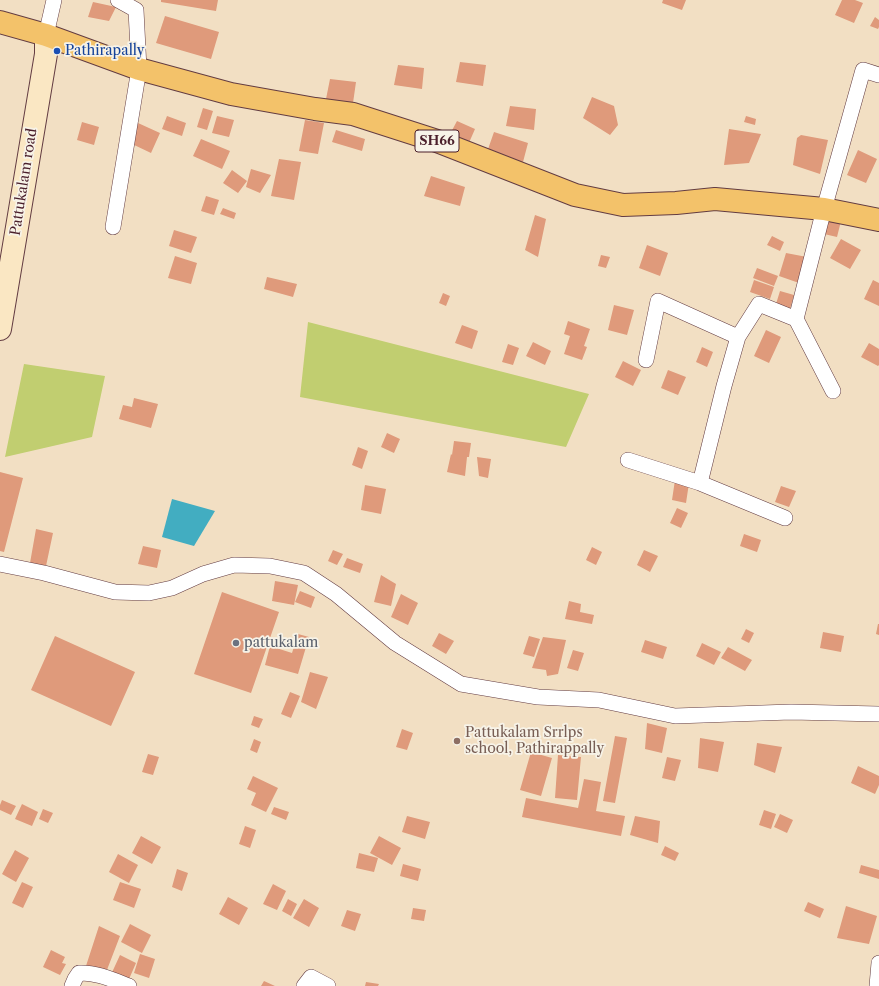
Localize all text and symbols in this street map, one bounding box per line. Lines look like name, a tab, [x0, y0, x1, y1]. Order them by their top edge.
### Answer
place label: Pathirapally	[65, 43, 145, 59]
marker: Pathirapally	[52, 46, 62, 56]
street label: Pattukalam road	[7, 127, 41, 237]
road number: SH66	[415, 130, 459, 152]
place label: pattukalam	[244, 635, 318, 651]
marker: pattukalam	[231, 638, 241, 648]
place label: Pattukalam Srrlps school, Pathirappally	[465, 725, 604, 758]
marker: Pattukalam Srrlps school, Pathirappally	[452, 736, 462, 746]

